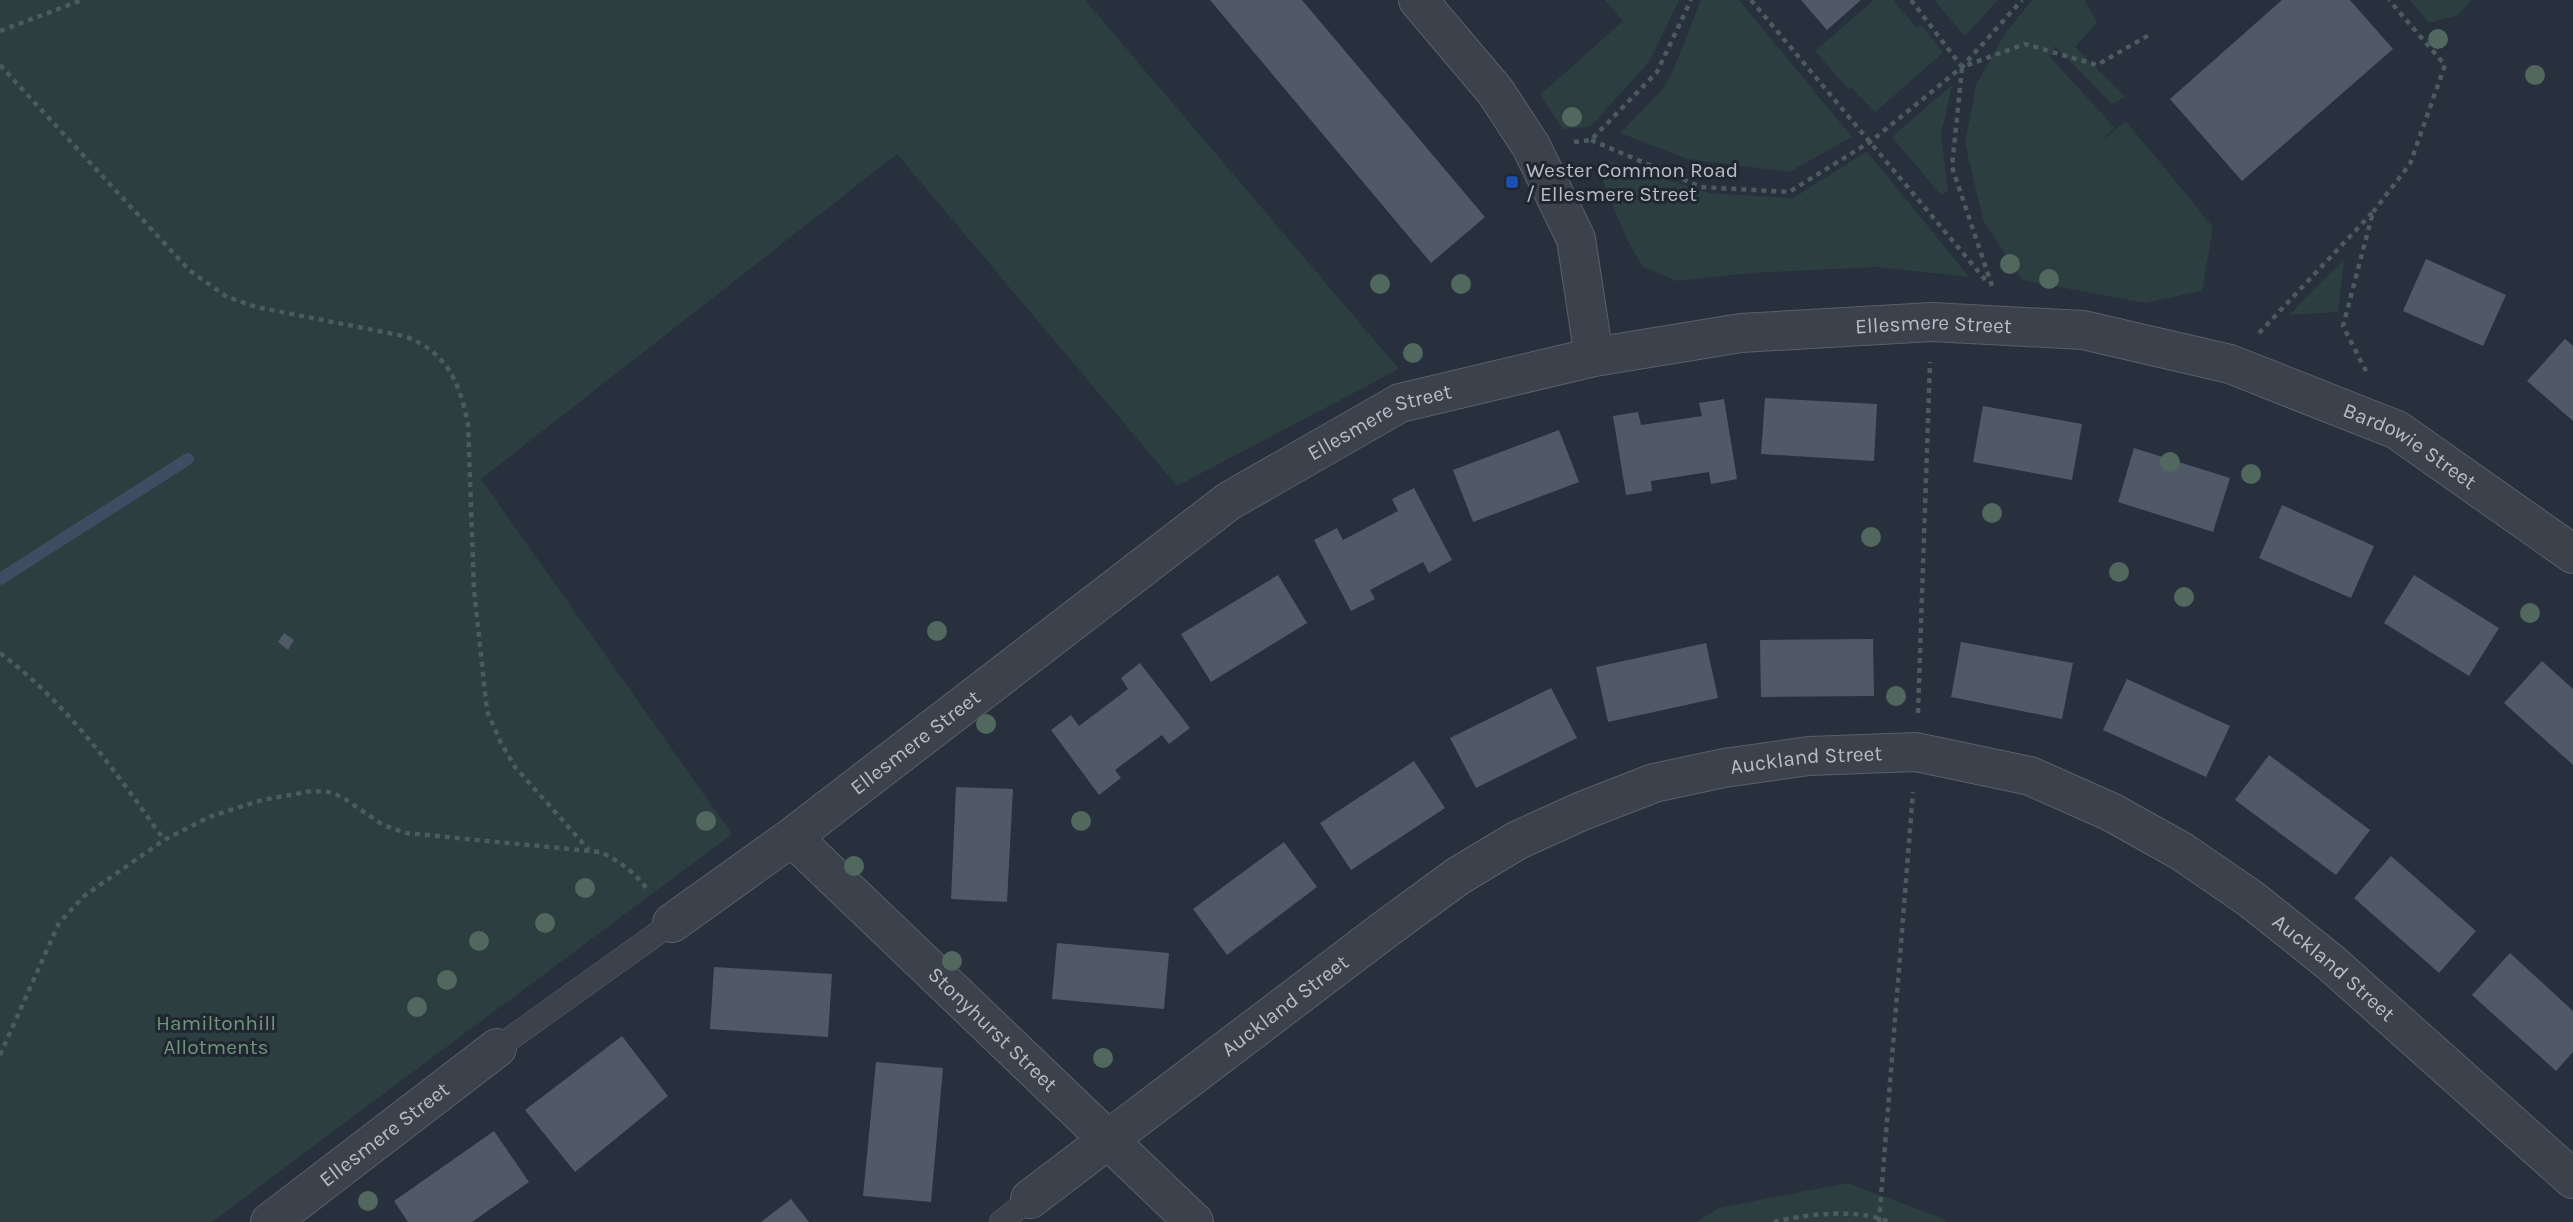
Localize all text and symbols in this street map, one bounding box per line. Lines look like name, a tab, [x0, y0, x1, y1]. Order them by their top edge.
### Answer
place label: Wester Common Road / Ellesmere Street	[1526, 158, 1738, 206]
marker: Wester Common Road / Ellesmere Street	[1504, 174, 1520, 190]
street label: Ellesmere Street	[1854, 310, 2013, 338]
street label: Ellesmere Street	[1303, 379, 1454, 465]
street label: Bardowie Street	[2340, 398, 2481, 494]
street label: Ellesmere Street	[846, 685, 985, 800]
street label: Auckland Street	[1729, 741, 1883, 779]
street label: Auckland Street	[2268, 909, 2400, 1026]
street label: Auckland Street	[1217, 950, 1353, 1061]
street label: Stonyhurst Street	[923, 962, 1062, 1097]
park label: Hamiltonhill Allotments	[156, 1011, 276, 1059]
street label: Ellesmere Street	[315, 1077, 454, 1192]

